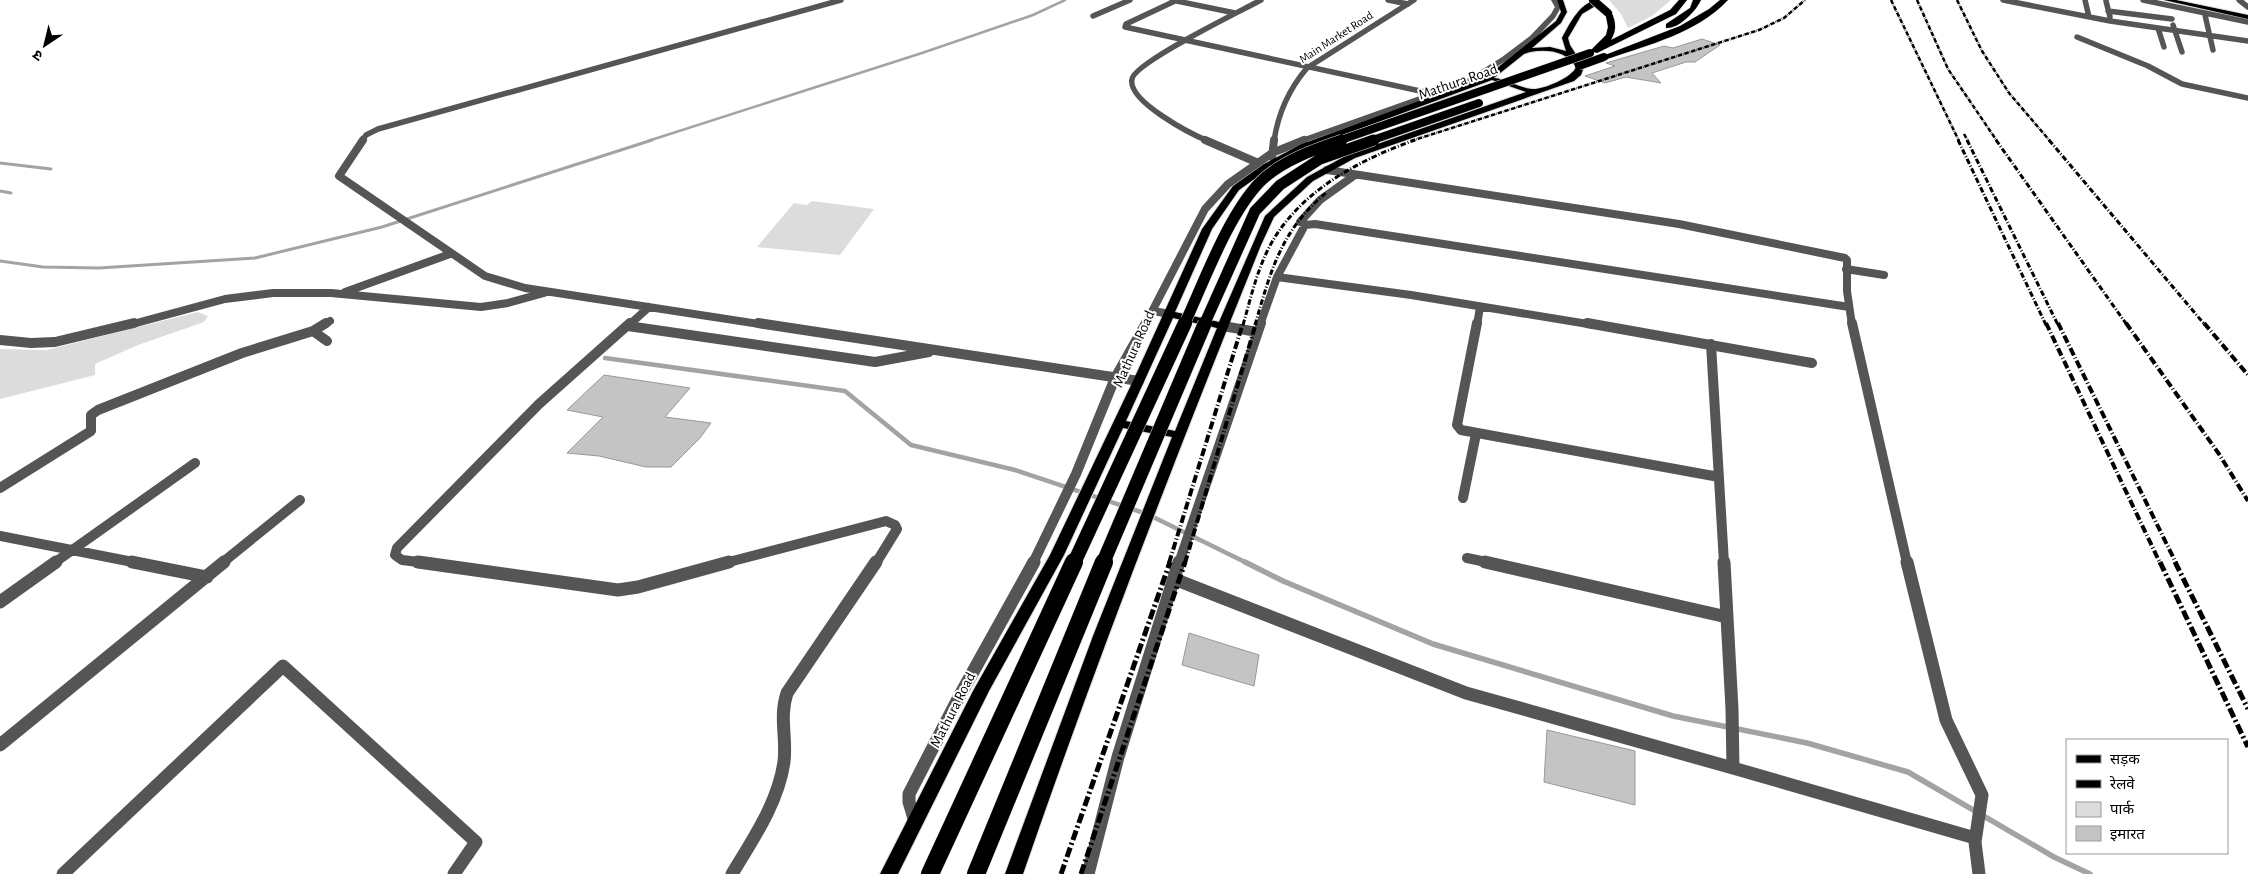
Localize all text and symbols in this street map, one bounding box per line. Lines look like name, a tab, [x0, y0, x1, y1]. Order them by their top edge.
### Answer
street label: Main Market Road	[1297, 9, 1375, 65]
north arrow	[20, 20, 70, 70]
text: उ	[30, 46, 45, 63]
street label: Mathura Road	[1416, 61, 1500, 103]
street label: Mathura Road	[1110, 308, 1158, 390]
street label: Mathura Road	[928, 670, 979, 750]
legend	[2066, 739, 2228, 854]
text: सड़क	[2110, 752, 2140, 767]
text: रेलवे	[2109, 775, 2135, 792]
text: पार्क	[2110, 800, 2134, 817]
text: इमारत	[2110, 827, 2145, 842]

